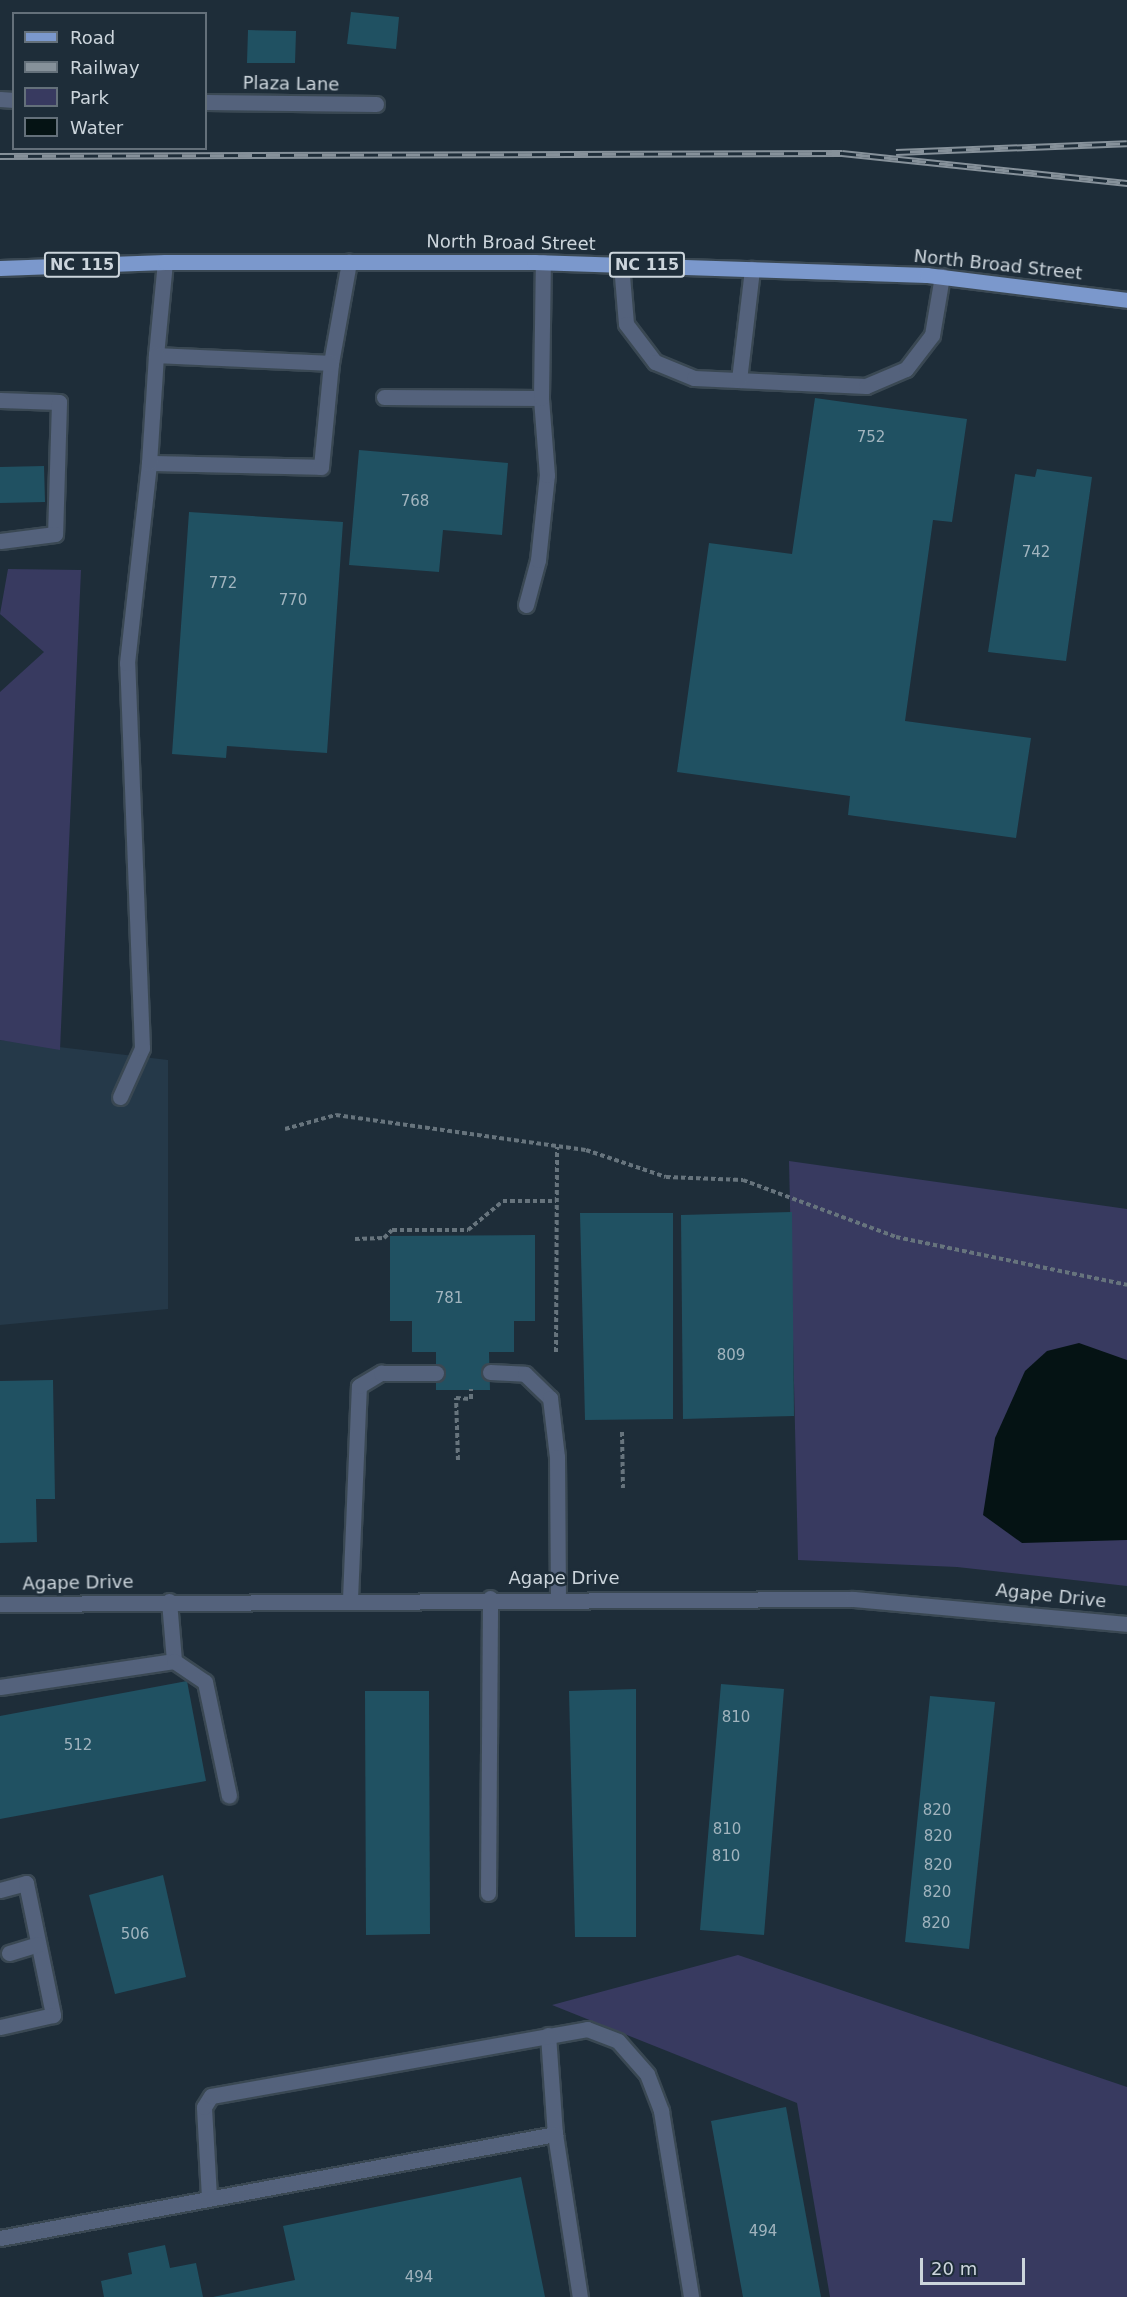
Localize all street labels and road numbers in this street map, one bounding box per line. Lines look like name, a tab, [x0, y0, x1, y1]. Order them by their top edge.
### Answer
street label: Plaza Lane	[243, 72, 339, 96]
street label: North Broad Street	[426, 231, 596, 255]
street label: North Broad Street	[913, 245, 1083, 285]
road number: NC 115	[43, 252, 121, 278]
road number: NC 115	[608, 252, 686, 278]
street label: Agape Drive	[509, 1567, 619, 1589]
street label: Agape Drive	[22, 1571, 134, 1595]
street label: Agape Drive	[995, 1579, 1107, 1613]

